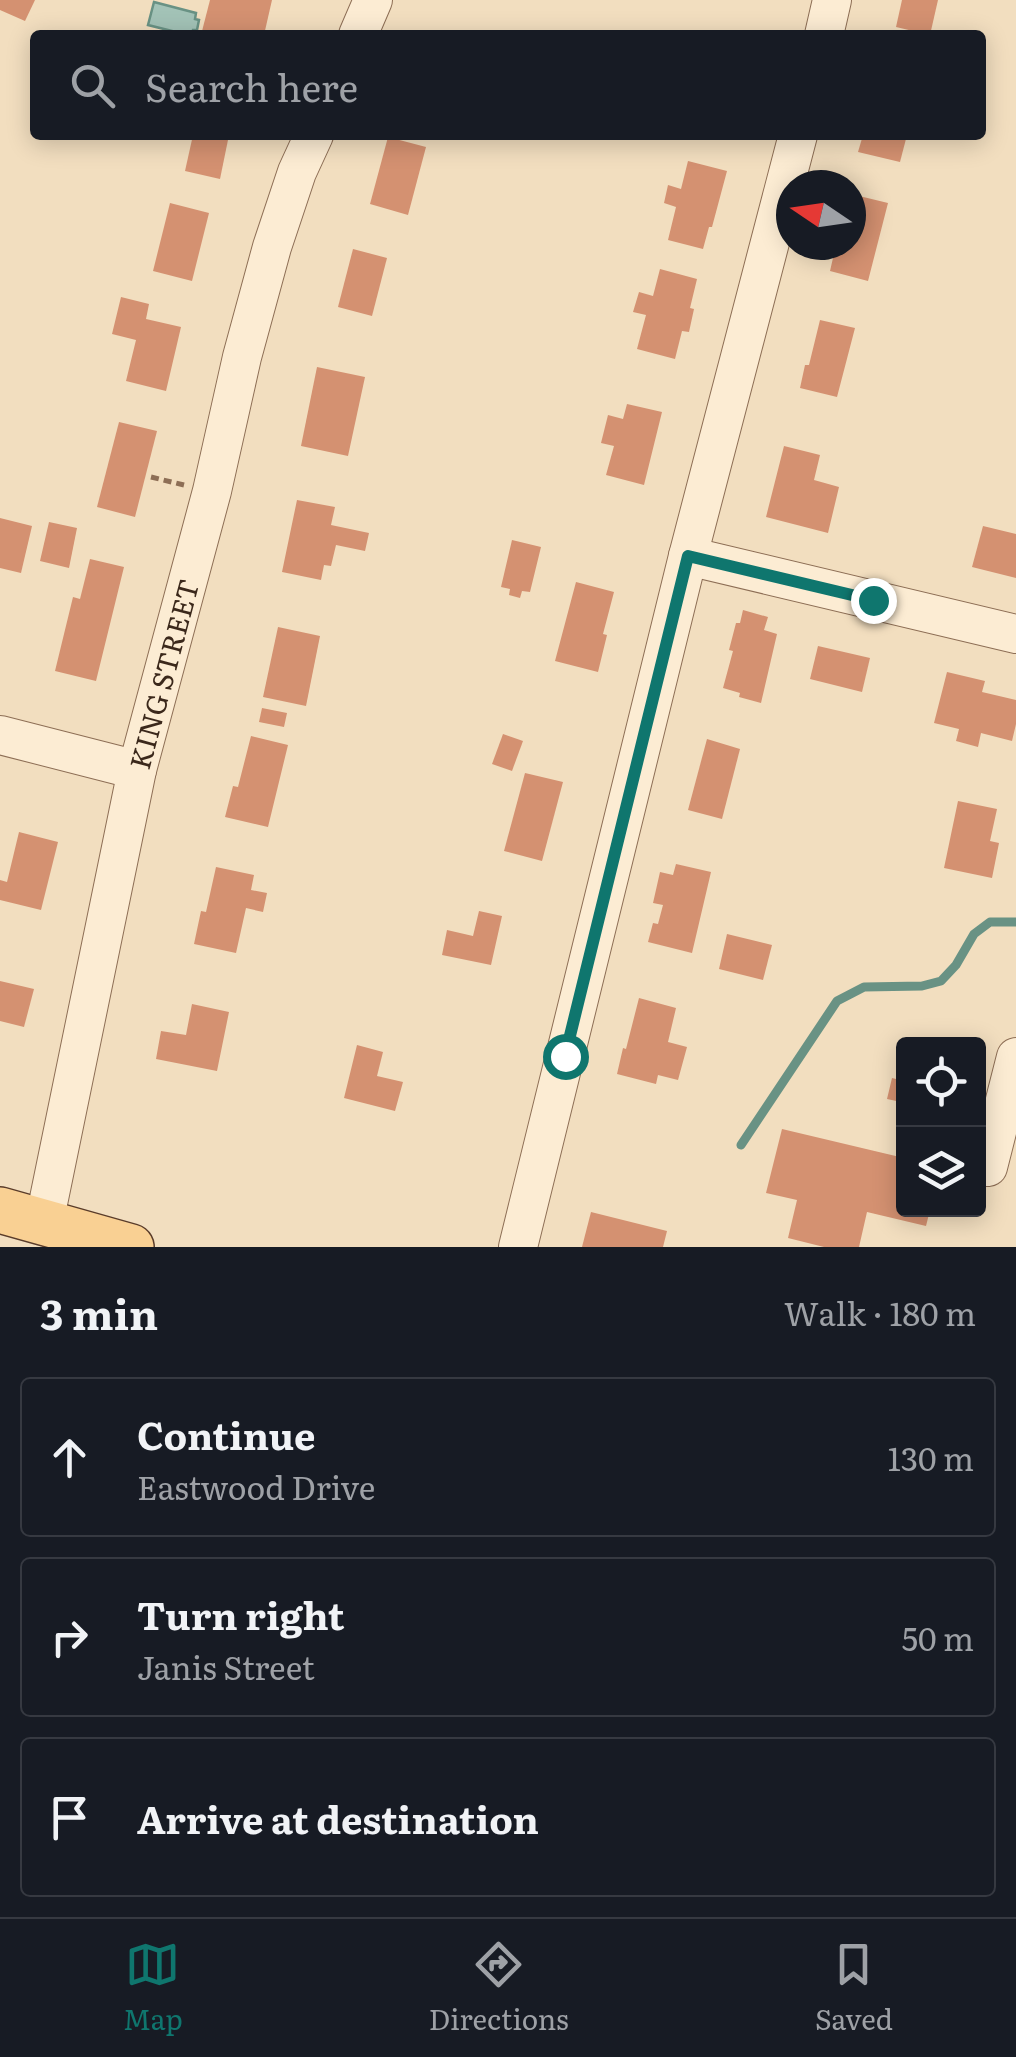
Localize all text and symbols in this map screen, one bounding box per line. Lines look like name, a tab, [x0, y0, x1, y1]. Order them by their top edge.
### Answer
search box	[30, 30, 986, 140]
text: Search here	[145, 57, 358, 114]
icon: search	[65, 58, 120, 113]
north arrow	[776, 170, 866, 260]
street label: KING STREET	[117, 574, 208, 773]
route end	[851, 578, 897, 624]
route start	[543, 1034, 589, 1080]
map controls	[896, 1037, 986, 1217]
button: locate	[896, 1037, 986, 1127]
button: layers	[896, 1127, 986, 1217]
text: 3 min	[40, 1281, 158, 1343]
text: Walk · 180 m	[784, 1288, 976, 1336]
text: Continue	[137, 1405, 315, 1462]
icon: ahead	[42, 1430, 97, 1485]
text: 130 m	[888, 1433, 974, 1481]
text: Eastwood Drive	[137, 1462, 375, 1510]
text: Turn right	[137, 1585, 344, 1642]
icon: right	[42, 1610, 97, 1665]
text: 50 m	[902, 1613, 974, 1661]
text: Janis Street	[137, 1642, 315, 1690]
text: Arrive at destination	[137, 1789, 539, 1846]
icon: arrive	[42, 1790, 97, 1845]
tab: Map	[123, 1937, 183, 2039]
tab: Directions	[429, 1937, 569, 2039]
tab: Saved	[815, 1937, 893, 2039]

